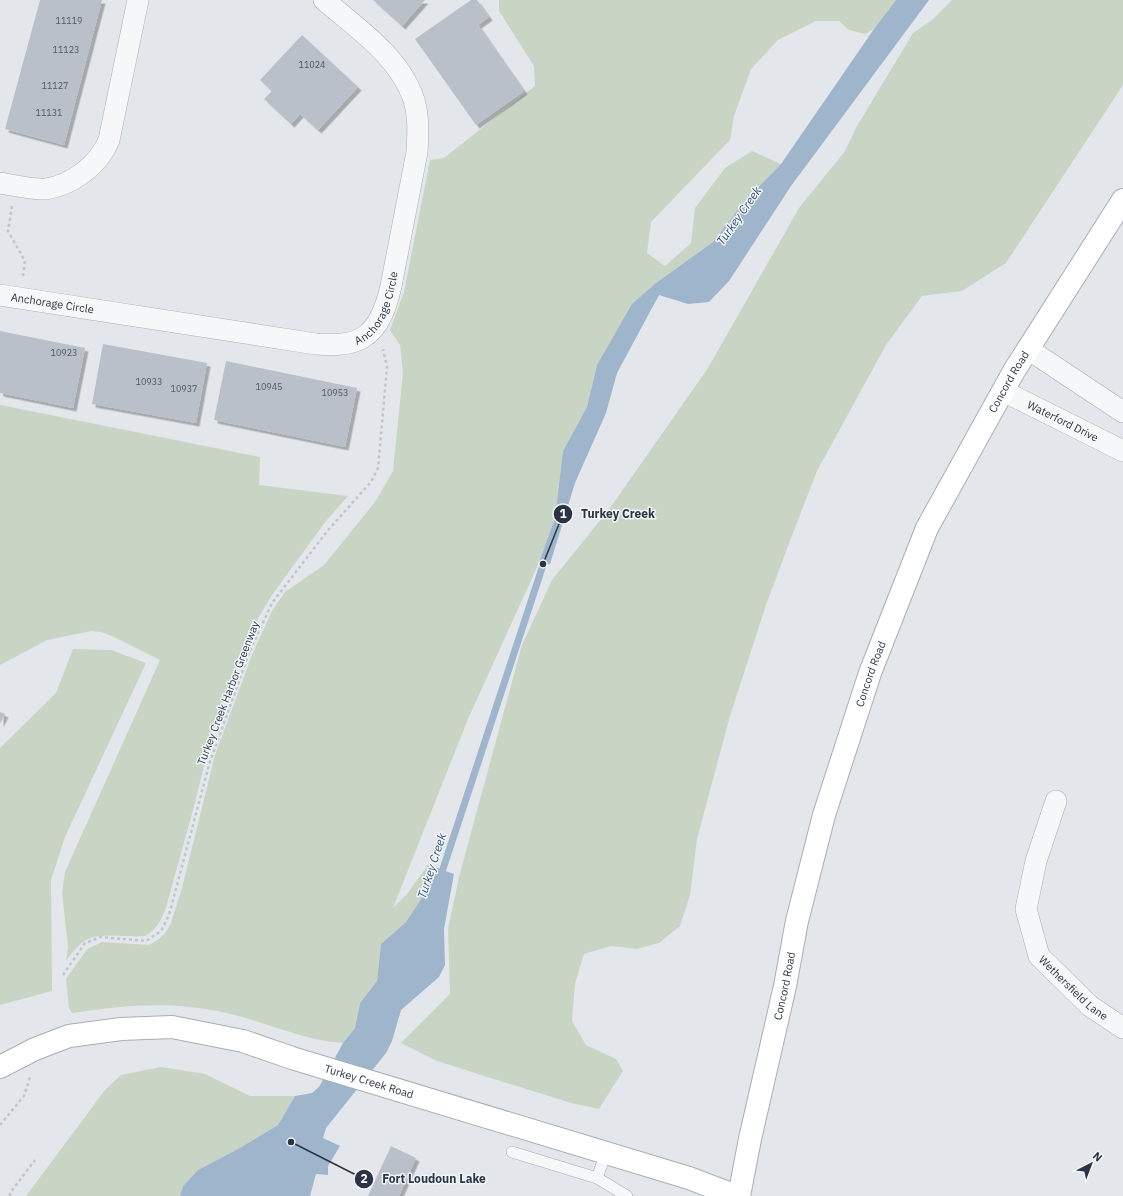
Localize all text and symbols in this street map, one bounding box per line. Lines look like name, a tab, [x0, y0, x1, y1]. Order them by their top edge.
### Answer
house number: 11119	[55, 15, 83, 26]
house number: 11123	[52, 44, 80, 55]
house number: 11024	[298, 59, 326, 70]
house number: 11127	[41, 80, 69, 91]
house number: 11131	[35, 107, 63, 118]
water label: Turkey Creek	[713, 183, 765, 248]
street label: Anchorage Circle	[352, 270, 401, 348]
street label: Anchorage Circle	[10, 290, 95, 316]
house number: 10923	[50, 347, 78, 358]
street label: Concord Road	[985, 348, 1032, 415]
house number: 10933	[135, 376, 163, 387]
house number: 10945	[255, 381, 283, 392]
house number: 10937	[170, 383, 198, 394]
house number: 10953	[321, 387, 349, 398]
street label: Waterford Drive	[1025, 397, 1101, 445]
callout: Turkey Creek	[553, 502, 663, 526]
text: 1	[559, 506, 567, 521]
text: Turkey Creek	[581, 506, 655, 521]
street label: Turkey Creek Harbor Greenway	[194, 618, 262, 767]
street label: Concord Road	[852, 639, 889, 709]
water label: Turkey Creek	[414, 830, 449, 900]
street label: Concord Road	[770, 951, 798, 1021]
street label: Wethersfield Lane	[1036, 953, 1111, 1023]
street label: Turkey Creek Road	[323, 1061, 415, 1101]
north arrow	[1071, 1144, 1111, 1184]
text: N	[1090, 1149, 1105, 1164]
callout: Fort Loudoun Lake	[354, 1167, 494, 1191]
text: 2	[360, 1171, 368, 1186]
text: Fort Loudoun Lake	[382, 1171, 486, 1186]

